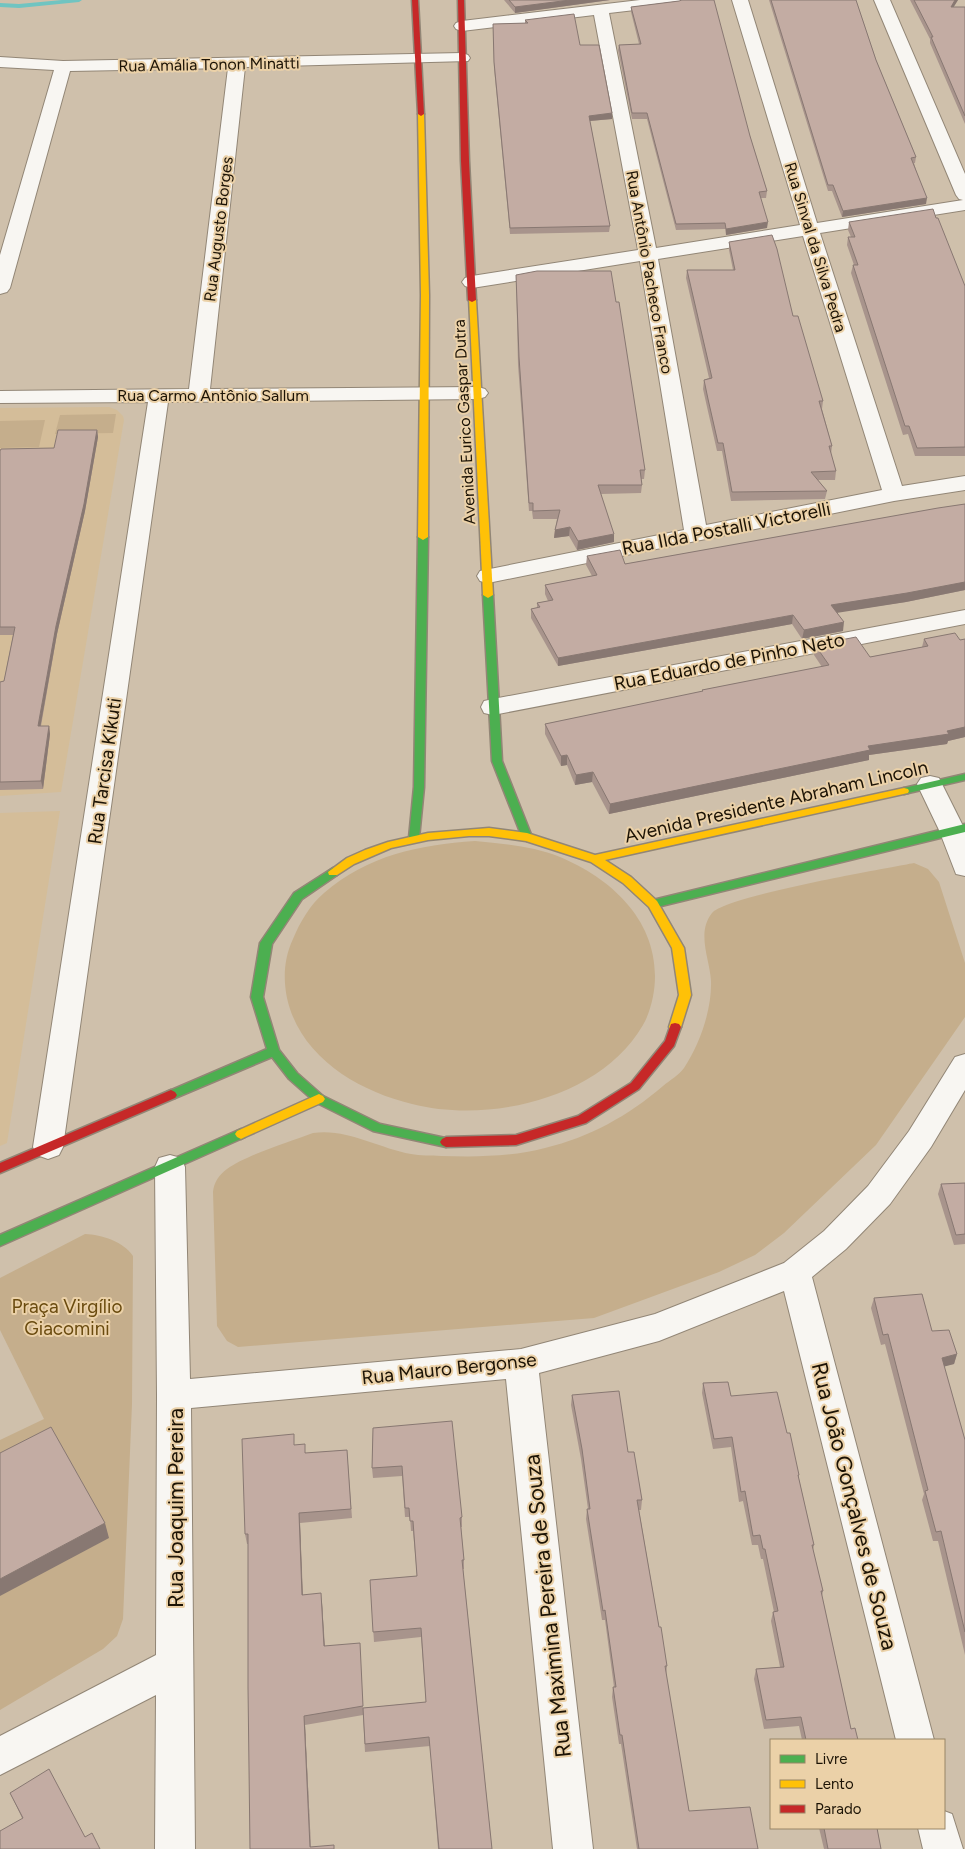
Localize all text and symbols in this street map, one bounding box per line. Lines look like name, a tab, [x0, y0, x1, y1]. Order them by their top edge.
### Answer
street label: Rua Amália Tonon Minatti	[118, 53, 300, 76]
street label: Rua Augusto Borges	[200, 156, 237, 303]
street label: Rua Sinval da Silva Pedra	[781, 160, 850, 334]
street label: Rua Antônio Pacheco Franco	[622, 169, 677, 375]
street label: Avenida Eurico Gaspar Dutra	[450, 319, 479, 525]
street label: Rua Carmo Antônio Sallum	[117, 386, 309, 405]
street label: Rua Ilda Postalli Victorelli	[620, 497, 832, 560]
street label: Rua Eduardo de Pinho Neto	[612, 628, 846, 695]
street label: Rua Tarcisa Kikuti	[83, 696, 126, 846]
street label: Avenida Presidente Abraham Lincoln	[622, 755, 930, 848]
park label: Praça Virgílio Giacomini	[12, 1295, 122, 1340]
street label: Rua Mauro Bergonse	[360, 1348, 538, 1389]
street label: Rua João Gonçalves de Souza	[806, 1359, 903, 1653]
street label: Rua Joaquim Pereira	[162, 1408, 189, 1608]
street label: Rua Maximina Pereira de Souza	[518, 1453, 577, 1759]
legend	[770, 1739, 945, 1829]
text: Livre	[815, 1750, 847, 1768]
text: Lento	[815, 1775, 854, 1793]
text: Parado	[815, 1800, 862, 1818]

